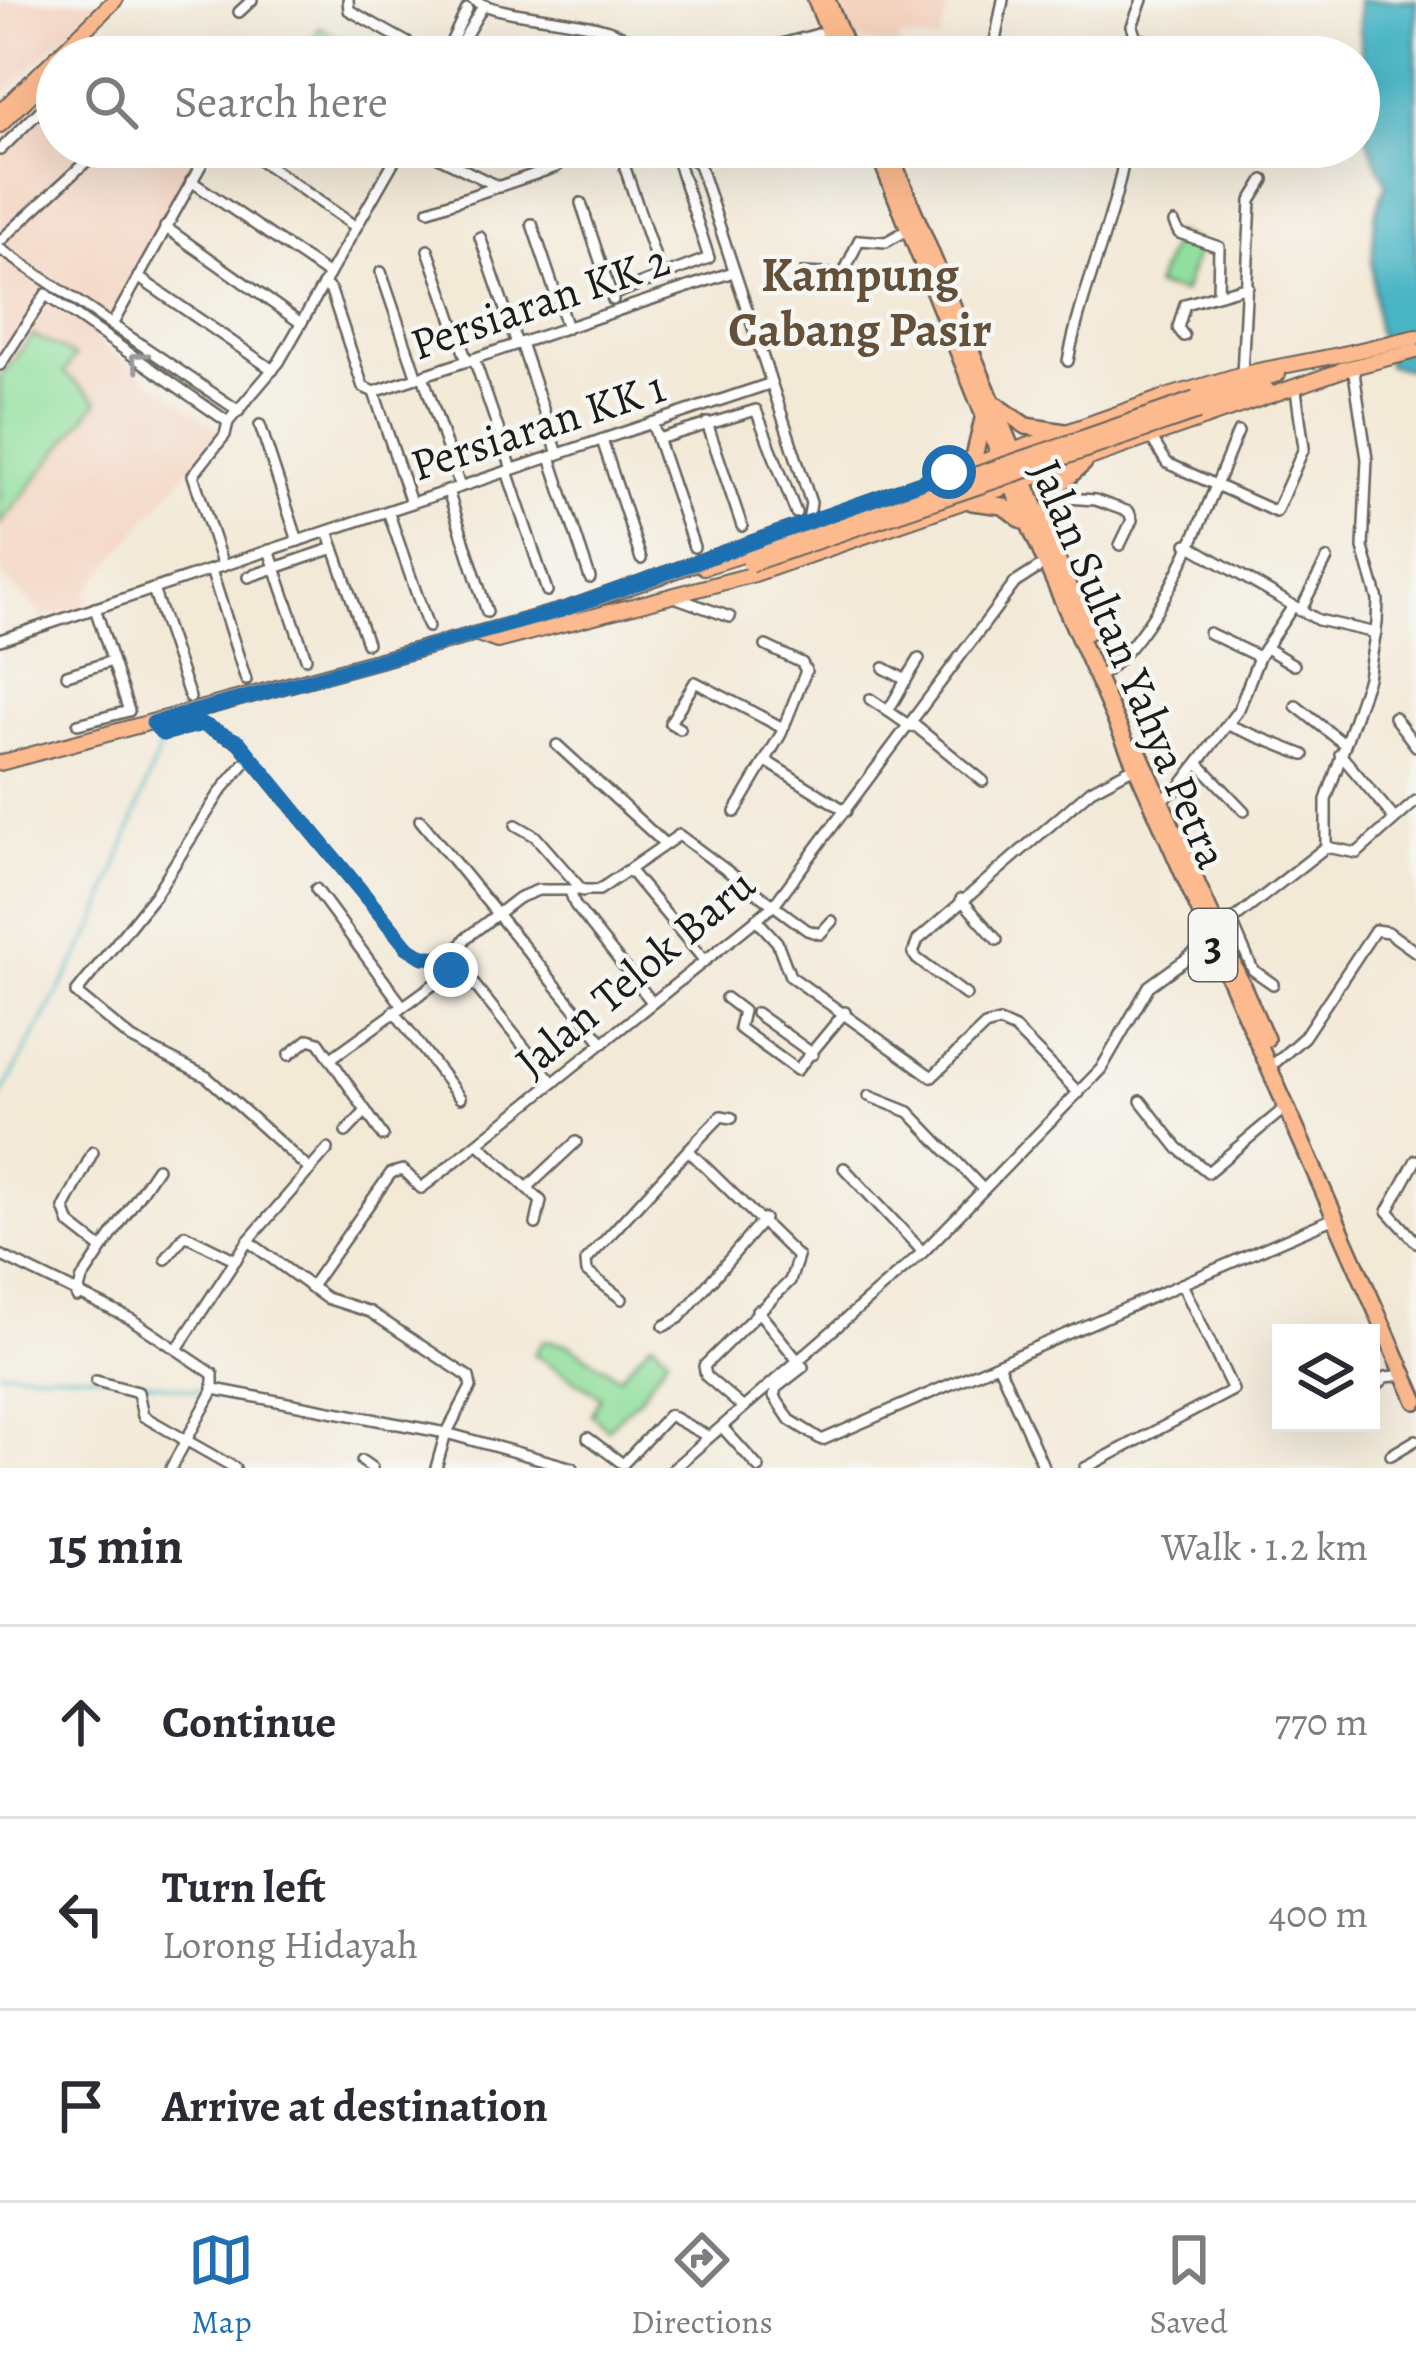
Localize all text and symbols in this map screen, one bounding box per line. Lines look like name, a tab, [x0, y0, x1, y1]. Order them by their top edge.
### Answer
search box	[36, 36, 1380, 168]
icon: search	[78, 69, 144, 135]
text: Search here	[174, 71, 388, 133]
street label: Persiaran KK 2	[402, 229, 678, 375]
district label: Kampung Cabang Pasir	[728, 242, 992, 363]
one-way arrow	[130, 352, 152, 374]
street label: Persiaran KK 1	[403, 356, 673, 496]
route start	[922, 445, 976, 499]
street label: Jalan Sultan Yahya Petra	[1015, 450, 1243, 878]
street label: Jalan Telok Baru	[502, 854, 769, 1092]
road number: 3	[1189, 909, 1237, 981]
route end	[424, 943, 478, 997]
map controls	[1272, 1324, 1380, 1432]
button: layers	[1272, 1324, 1380, 1432]
text: 15 min	[48, 1511, 183, 1581]
text: Walk · 1.2 km	[1161, 1520, 1368, 1573]
icon: ahead	[48, 1689, 114, 1755]
text: Continue	[162, 1691, 336, 1753]
text: 770 m	[1274, 1695, 1368, 1748]
text: Turn left	[162, 1856, 326, 1918]
icon: left	[48, 1881, 114, 1947]
text: 400 m	[1269, 1887, 1368, 1940]
text: Lorong Hidayah	[162, 1918, 418, 1971]
icon: arrive	[48, 2073, 114, 2139]
text: Arrive at destination	[162, 2075, 548, 2137]
tab: Map	[188, 2227, 254, 2344]
tab: Directions	[631, 2227, 773, 2344]
tab: Saved	[1149, 2227, 1228, 2344]

